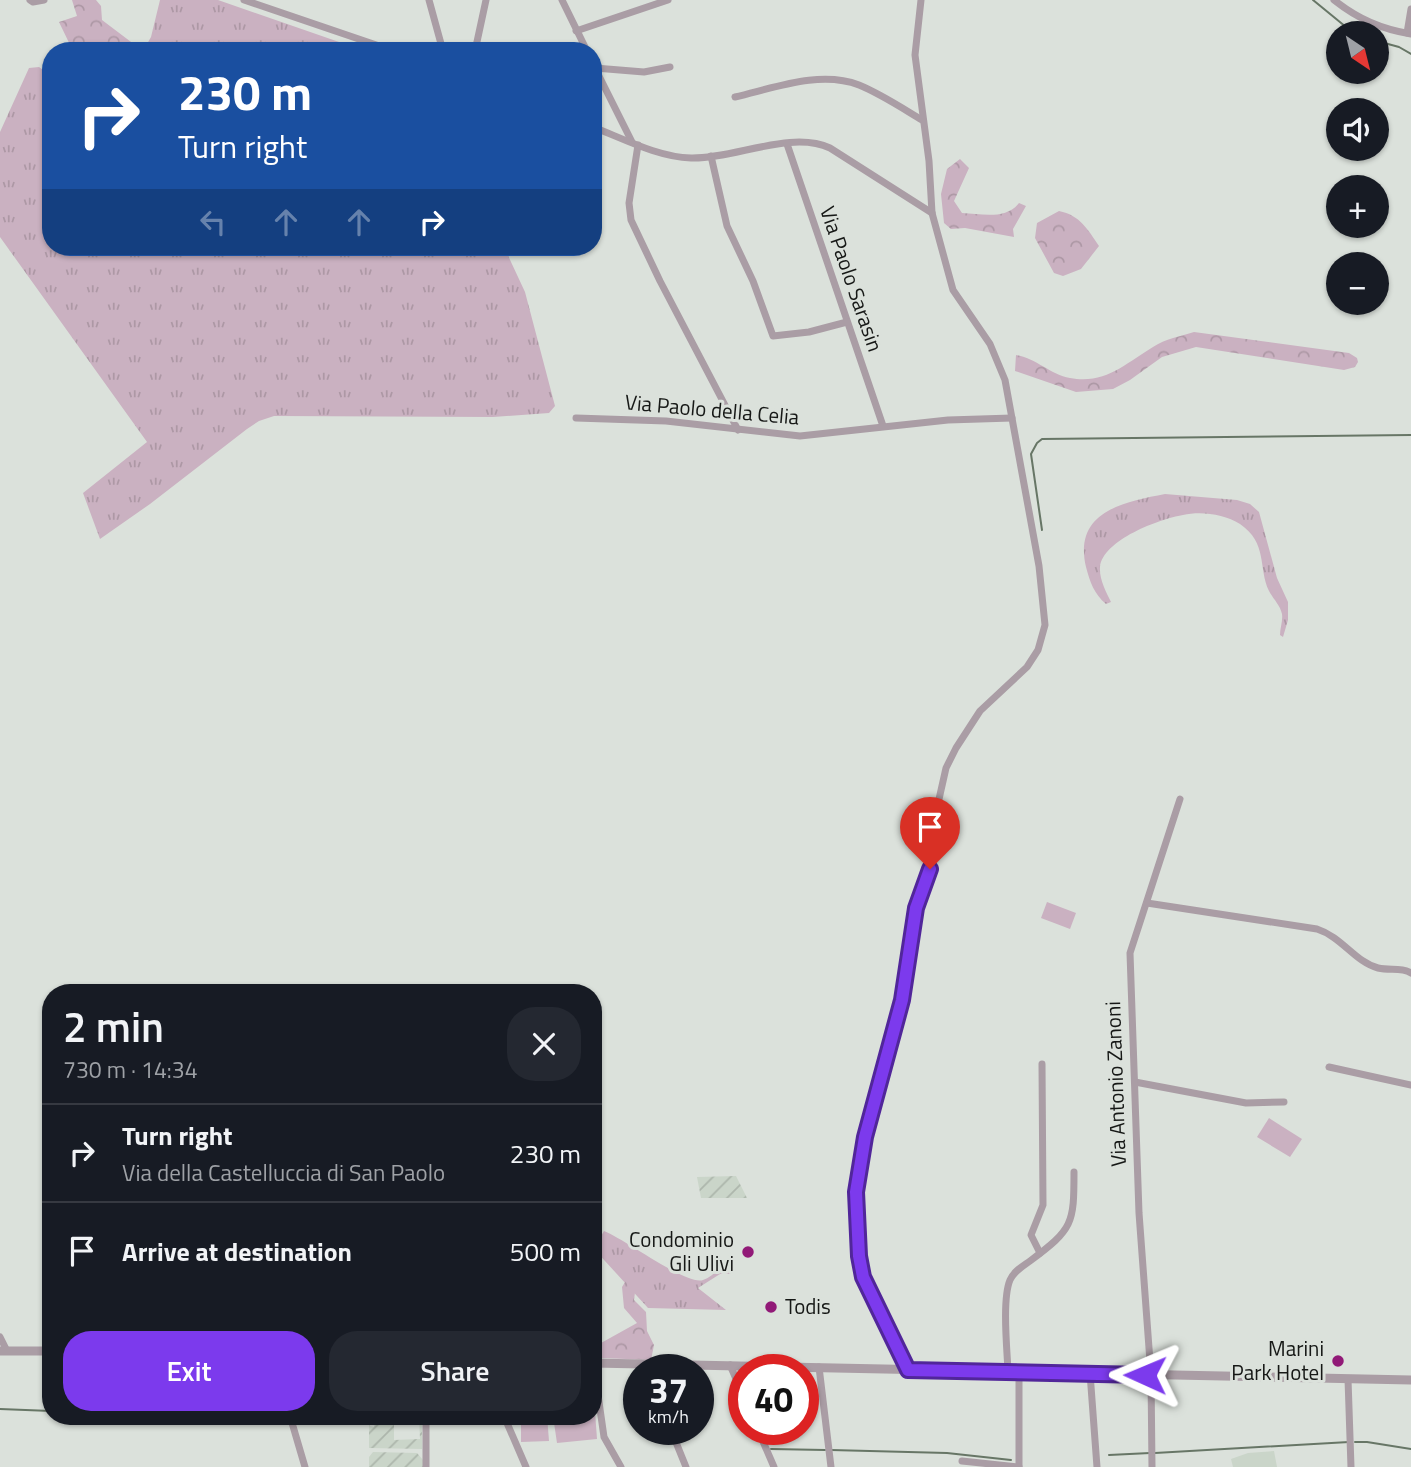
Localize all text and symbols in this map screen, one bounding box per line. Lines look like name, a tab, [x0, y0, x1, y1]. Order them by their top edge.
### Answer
north arrow	[1326, 21, 1390, 84]
map controls	[1326, 21, 1389, 315]
text: 230 m	[178, 54, 312, 129]
icon: right	[63, 70, 154, 161]
button: sound	[1326, 98, 1389, 161]
text: Turn right	[178, 122, 307, 170]
button: +	[1326, 175, 1389, 238]
street label: Via Paolo Sarasin	[812, 202, 892, 356]
icon: left	[194, 203, 232, 241]
icon: ahead	[267, 203, 305, 241]
icon: ahead	[340, 203, 378, 241]
icon: right	[413, 203, 451, 241]
button: −	[1326, 252, 1389, 315]
street label: Via Paolo della Celia	[624, 385, 801, 433]
pin	[900, 797, 960, 869]
icon: arrive	[911, 808, 949, 846]
text: 2 min	[63, 994, 164, 1058]
street label: Via Antonio Zanoni	[1096, 1001, 1134, 1167]
button: close	[507, 1007, 581, 1081]
text: 730 m · 14:34	[63, 1052, 198, 1087]
text: Turn right	[122, 1116, 233, 1155]
icon: right	[63, 1134, 101, 1172]
text: 230 m	[510, 1134, 581, 1173]
text: Via della Castelluccia di San Paolo	[122, 1155, 445, 1190]
place label: Condominio Gli Ulivi	[629, 1223, 734, 1279]
icon: arrive	[63, 1232, 101, 1270]
text: Arrive at destination	[122, 1232, 352, 1271]
text: 500 m	[510, 1232, 581, 1271]
marker: Condominio Gli Ulivi	[740, 1244, 756, 1260]
place label: Todis	[785, 1290, 831, 1322]
marker: Todis	[763, 1299, 779, 1315]
button: Exit	[63, 1331, 315, 1411]
button: Share	[329, 1331, 581, 1411]
place label: Marini Park Hotel	[1231, 1332, 1324, 1388]
position arrow	[1108, 1338, 1182, 1412]
marker: Marini Park Hotel	[1330, 1353, 1346, 1369]
speed limit sign: 40	[728, 1354, 819, 1445]
text: 37	[649, 1363, 688, 1417]
text: km/h	[648, 1403, 689, 1430]

